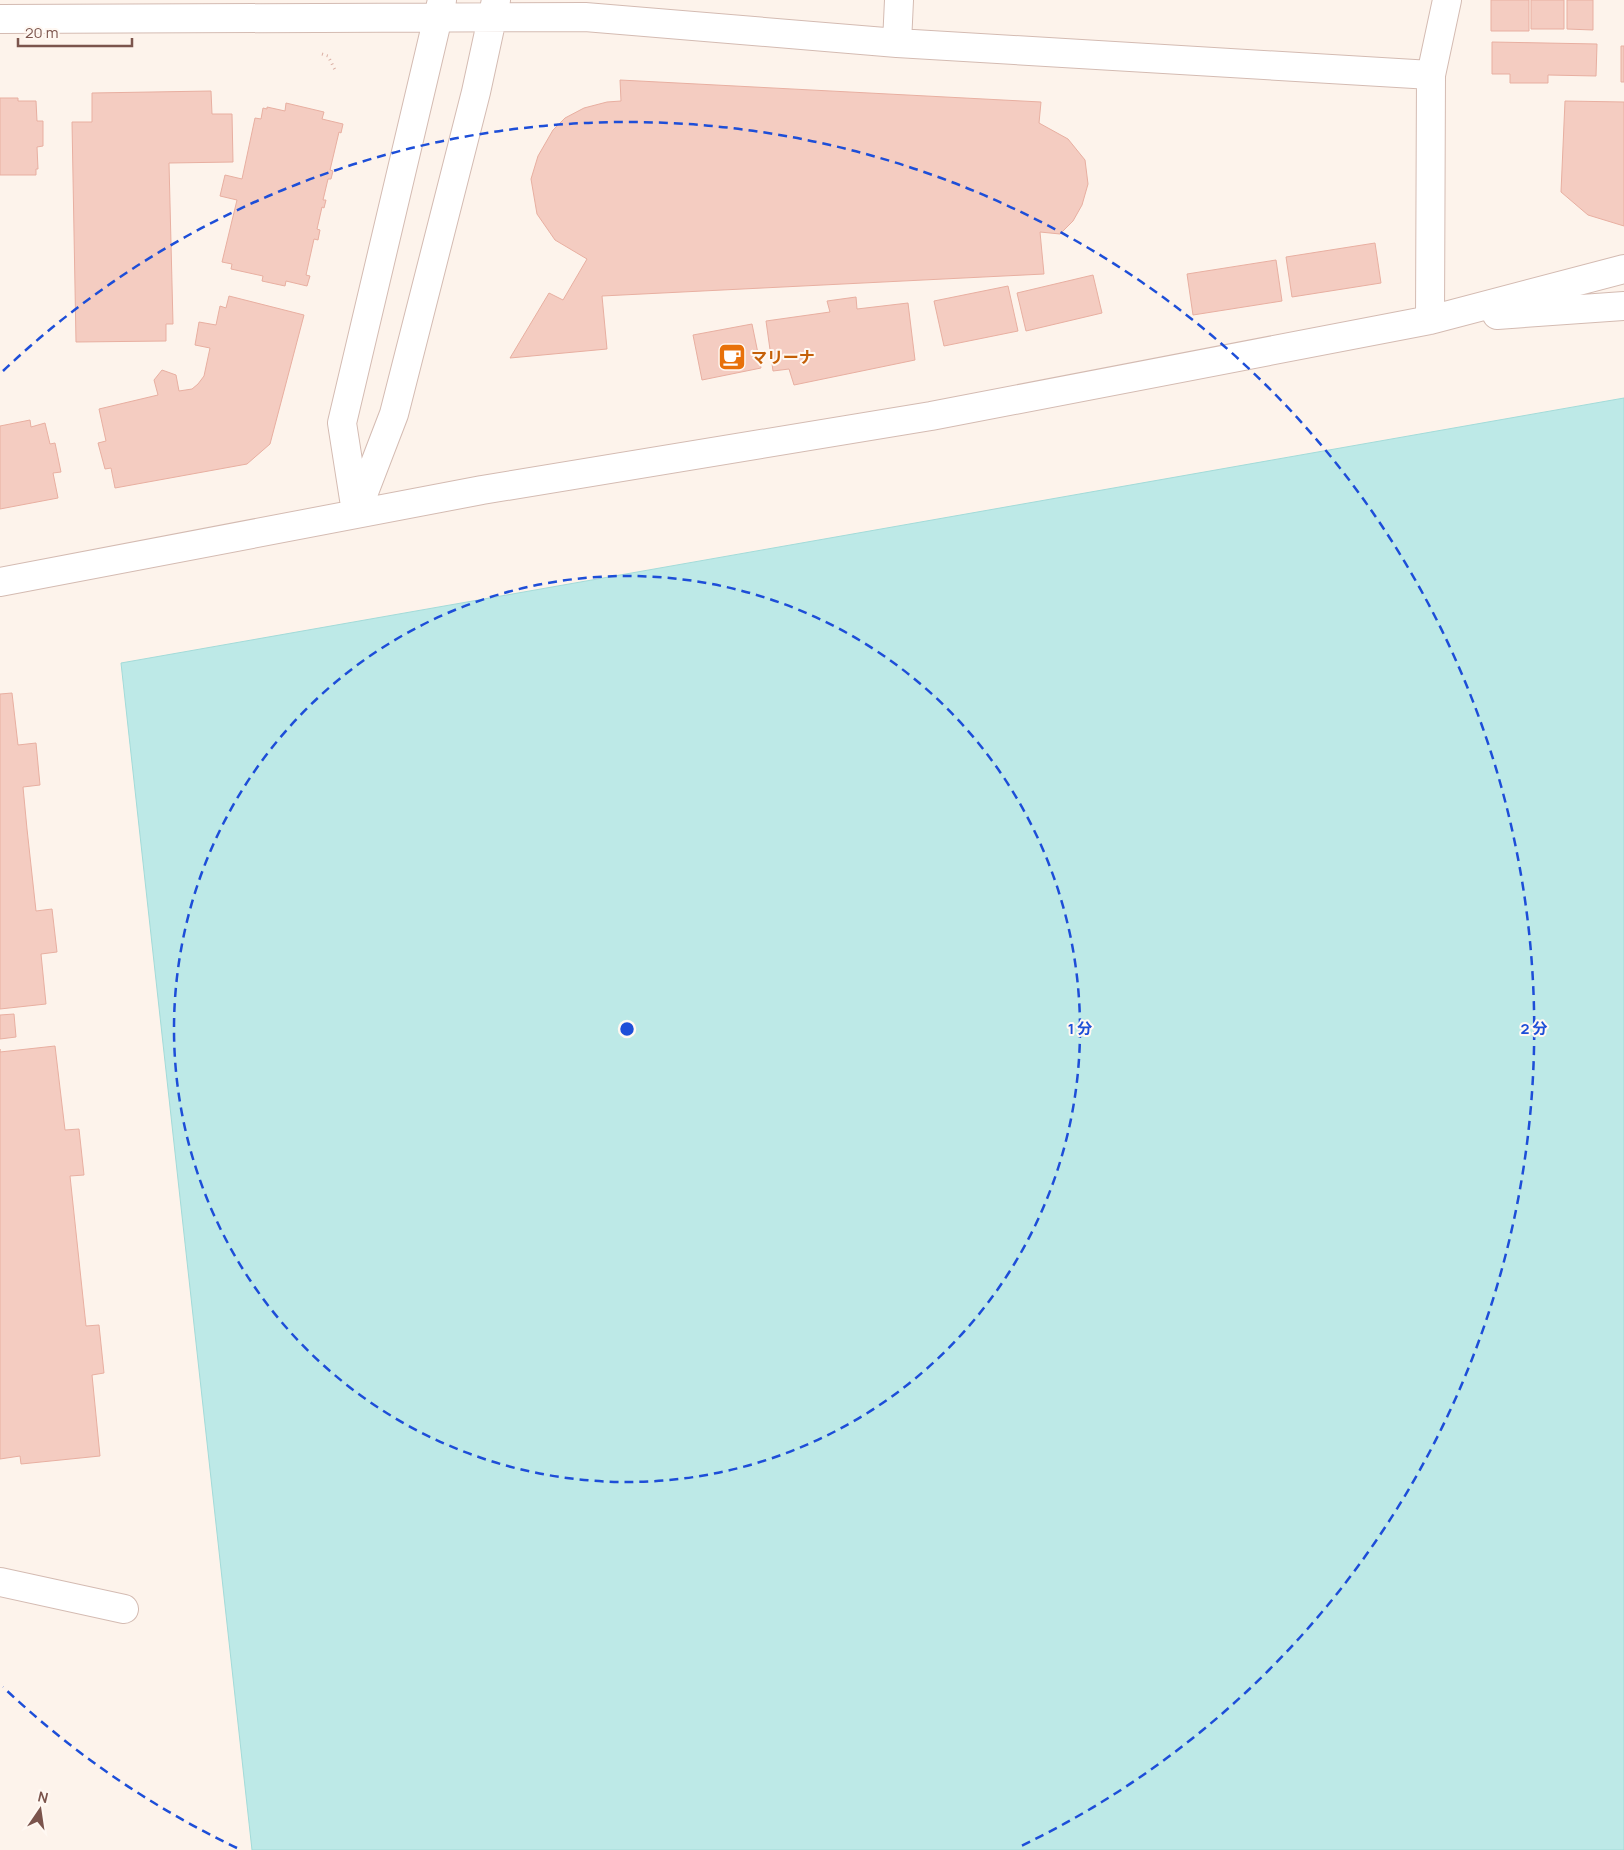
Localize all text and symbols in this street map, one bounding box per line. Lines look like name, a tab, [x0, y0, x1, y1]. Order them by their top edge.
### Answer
scale bar	[18, 15, 131, 47]
text: 20 m	[25, 22, 58, 43]
cafe icon: マリーナ	[717, 342, 747, 372]
place label: マリーナ	[751, 346, 815, 368]
text: 1 分	[1068, 1018, 1092, 1039]
text: 2 分	[1521, 1018, 1547, 1039]
centre of rings	[618, 1020, 636, 1038]
north arrow	[15, 1785, 65, 1835]
text: N	[36, 1786, 50, 1807]

